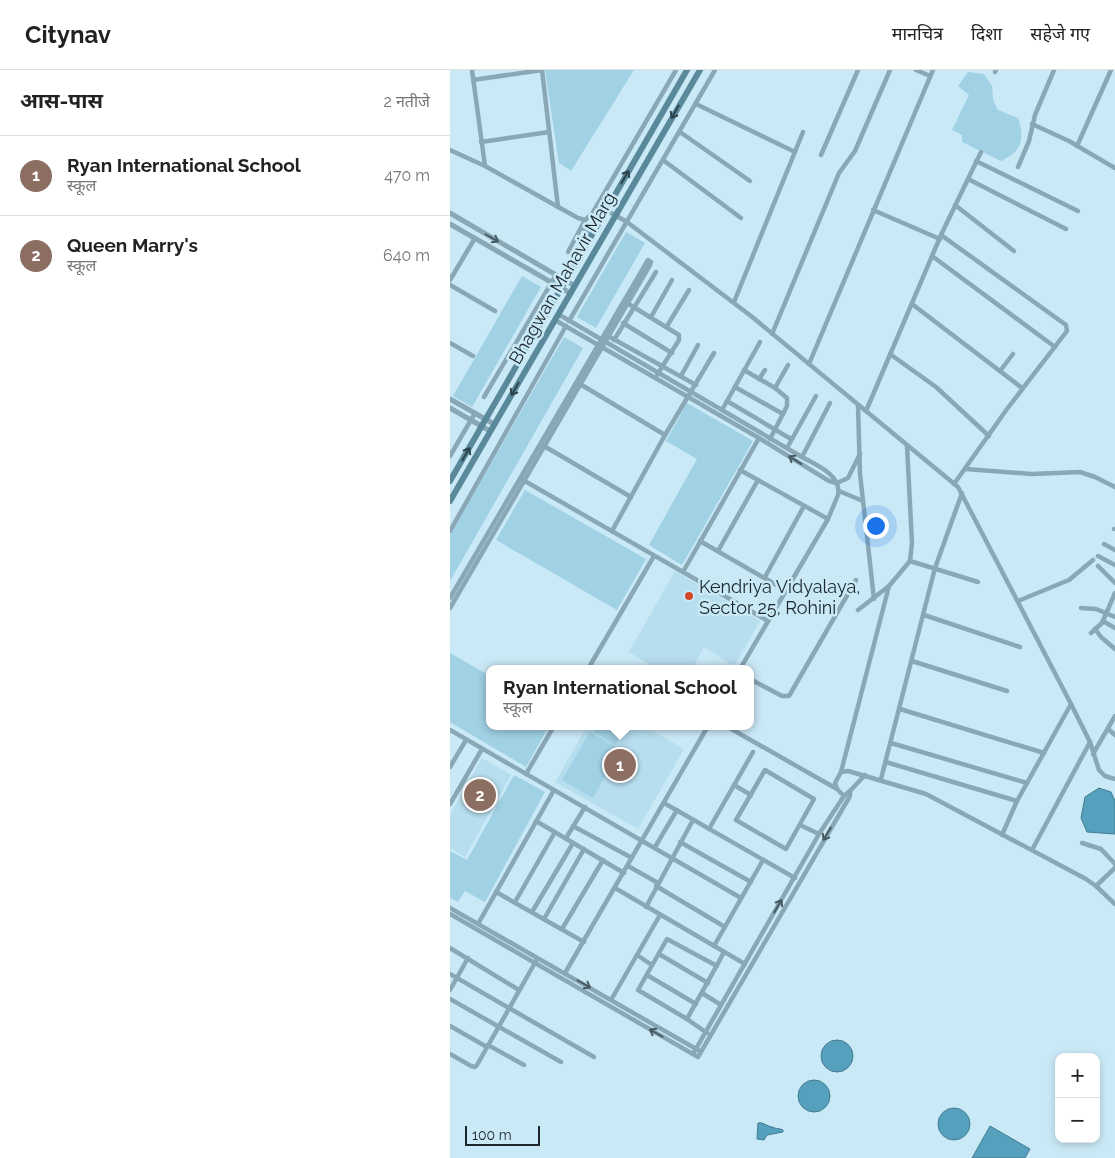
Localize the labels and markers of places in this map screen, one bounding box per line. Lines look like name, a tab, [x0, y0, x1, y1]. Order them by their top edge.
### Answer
place label: Kendriya Vidyalaya, Sector 25, Rohini	[699, 576, 860, 618]
marker: Kendriya Vidyalaya, Sector 25, Rohini	[683, 590, 695, 602]
pin: 1	[604, 746, 636, 784]
pin: 2	[464, 776, 496, 814]

